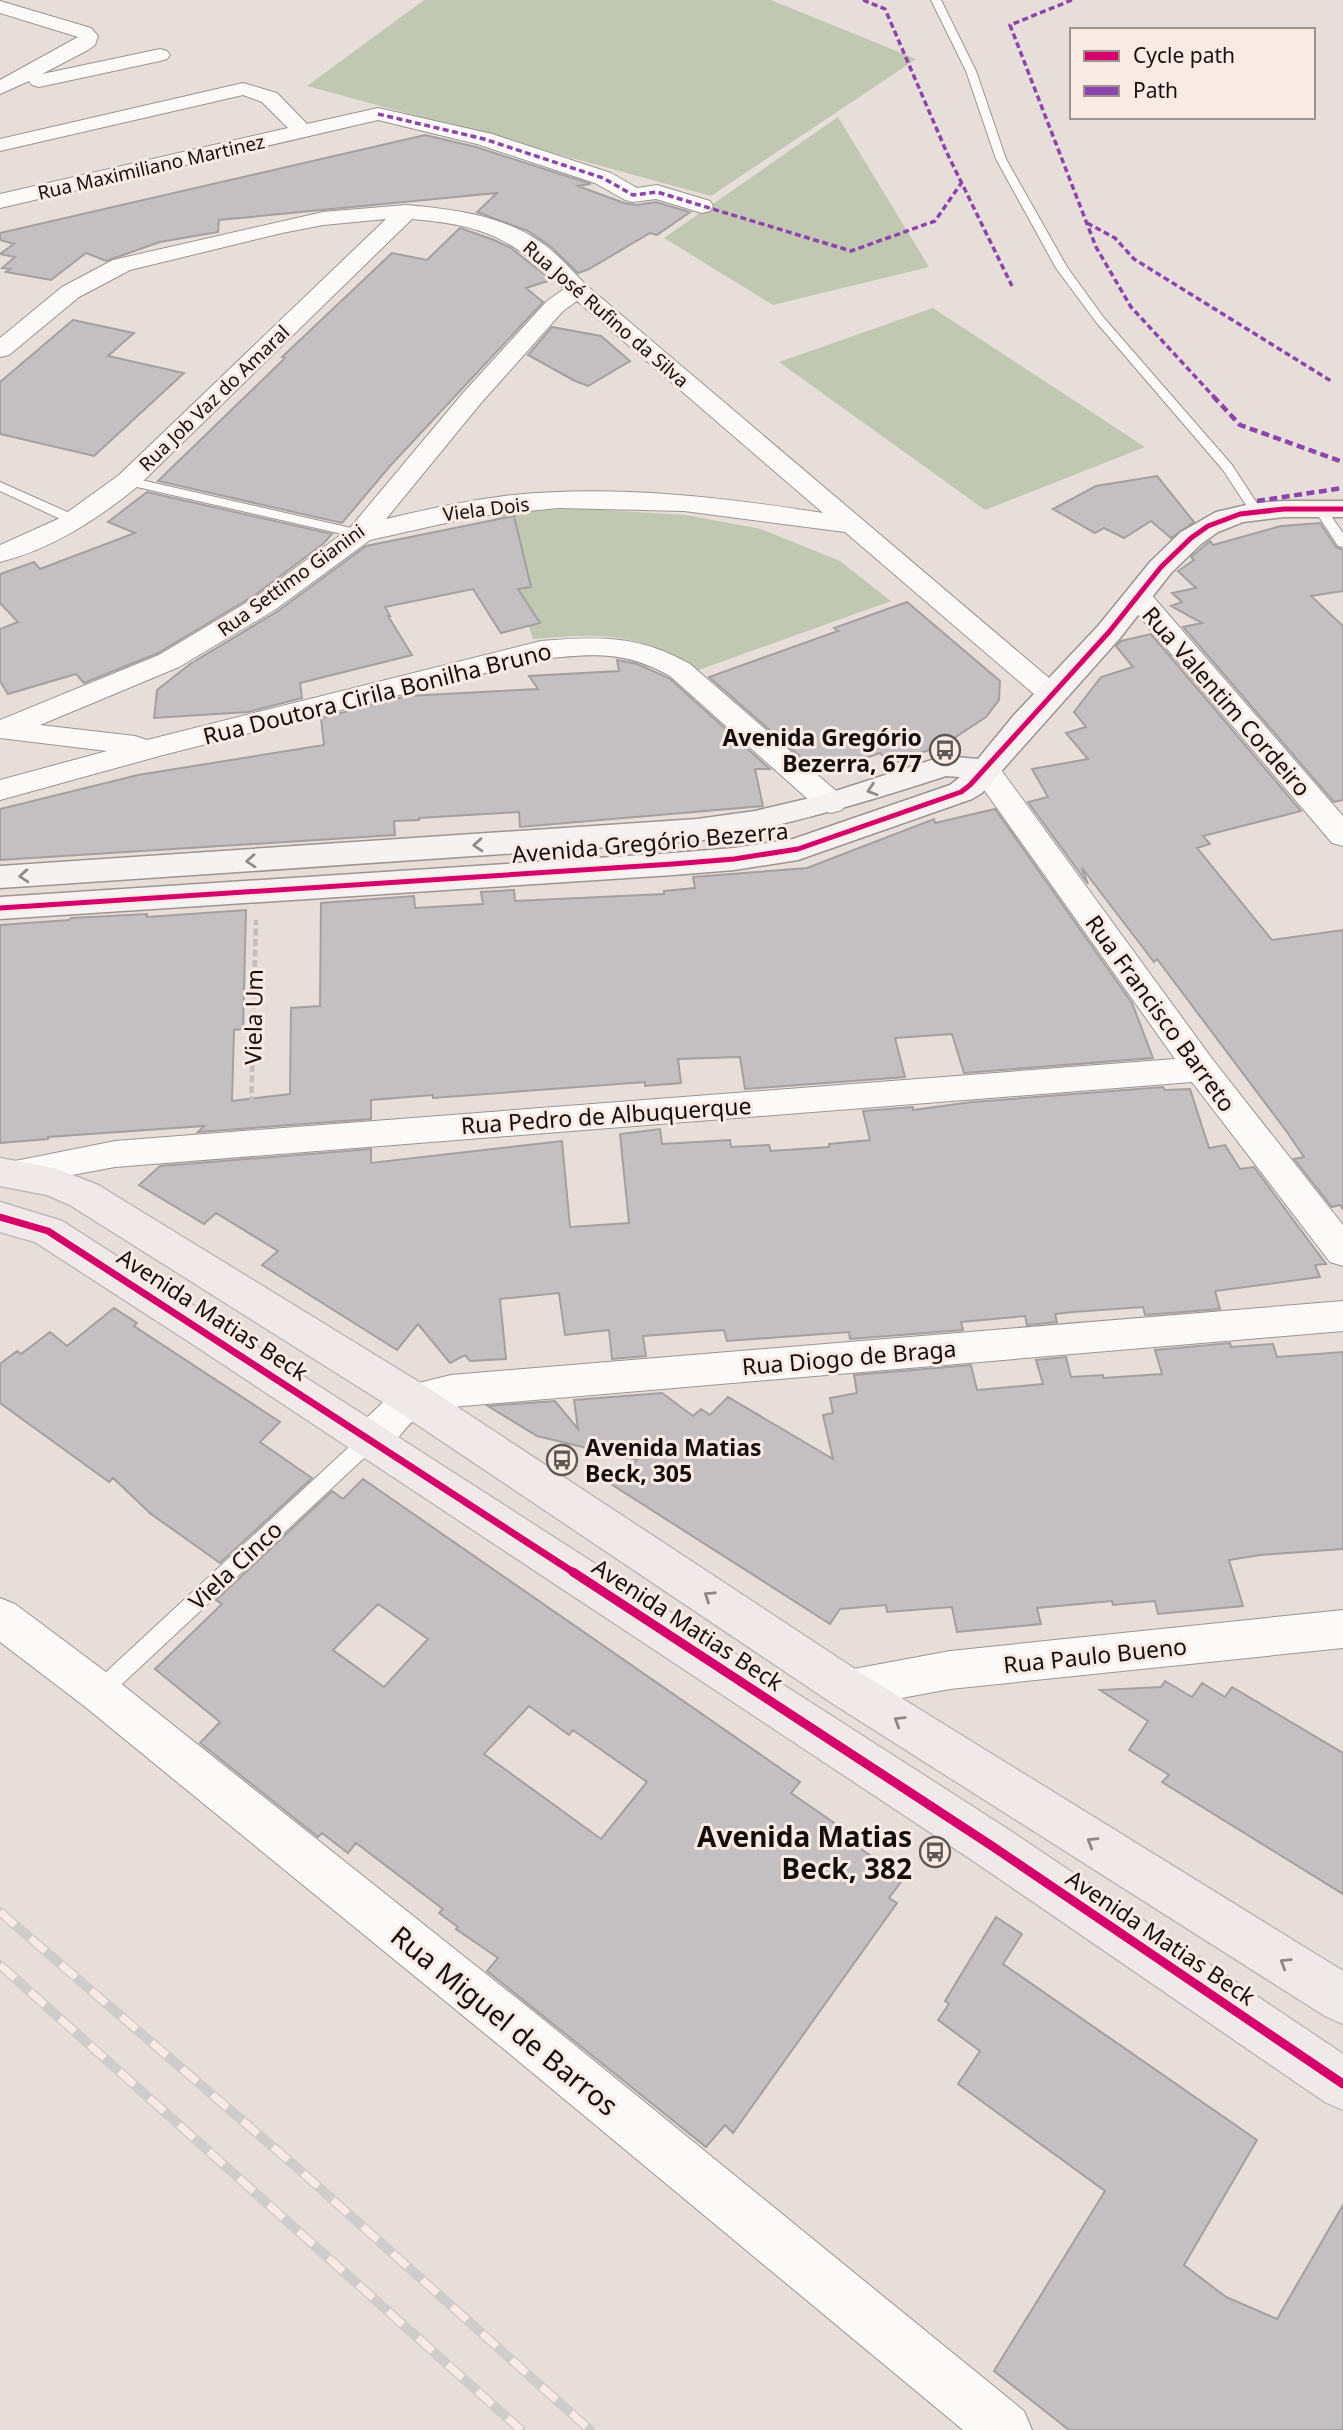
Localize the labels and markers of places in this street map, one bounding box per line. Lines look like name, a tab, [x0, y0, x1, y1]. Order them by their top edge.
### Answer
place label: Avenida Gregório Bezerra, 677	[722, 721, 922, 779]
bus stop icon: Avenida Gregório Bezerra, 677	[928, 733, 962, 767]
place label: Avenida Matias Beck, 305	[585, 1431, 762, 1489]
bus stop icon: Avenida Matias Beck, 305	[545, 1443, 579, 1477]
place label: Avenida Matias Beck, 382	[697, 1817, 912, 1887]
bus stop icon: Avenida Matias Beck, 382	[918, 1835, 952, 1869]

